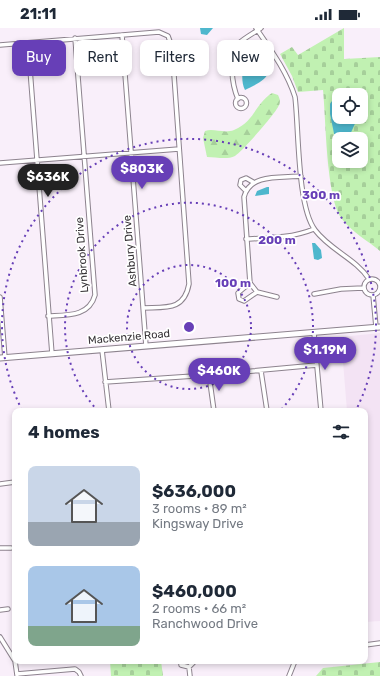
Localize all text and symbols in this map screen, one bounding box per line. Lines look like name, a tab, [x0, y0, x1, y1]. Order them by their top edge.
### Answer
text: 21:11	[20, 5, 57, 23]
chip: Buy	[12, 40, 66, 76]
chip: Rent	[74, 40, 132, 76]
chip: Filters	[140, 40, 209, 76]
chip: New	[217, 40, 274, 76]
map controls	[332, 88, 368, 168]
button: locate	[332, 88, 368, 124]
button: layers	[332, 132, 368, 168]
pin: $803K	[114, 156, 170, 190]
text: $803K	[120, 161, 164, 176]
pin: $636K	[20, 164, 76, 198]
text: $636K	[27, 169, 69, 184]
text: 300 m	[302, 188, 340, 202]
street label: Ashbury Drive	[120, 215, 140, 287]
street label: Lynbrook Drive	[73, 217, 91, 293]
text: 200 m	[258, 233, 296, 247]
text: 100 m	[215, 276, 251, 290]
centre of rings	[182, 320, 196, 334]
street label: Mackenzie Road	[87, 327, 171, 347]
pin: $1.19M	[292, 337, 358, 371]
text: $1.19M	[303, 342, 347, 357]
pin: $460K	[191, 358, 247, 392]
text: $460K	[197, 363, 241, 378]
icon: filters	[330, 421, 352, 443]
text: 4 homes	[28, 422, 100, 442]
text: $636,000	[152, 481, 236, 501]
icon: home	[60, 482, 108, 530]
text: 3 rooms · 89 m²	[152, 501, 247, 516]
text: Kingsway Drive	[152, 516, 244, 531]
text: $460,000	[152, 581, 237, 601]
icon: home	[60, 582, 108, 630]
text: 2 rooms · 66 m²	[152, 601, 246, 616]
text: Ranchwood Drive	[152, 616, 258, 631]

